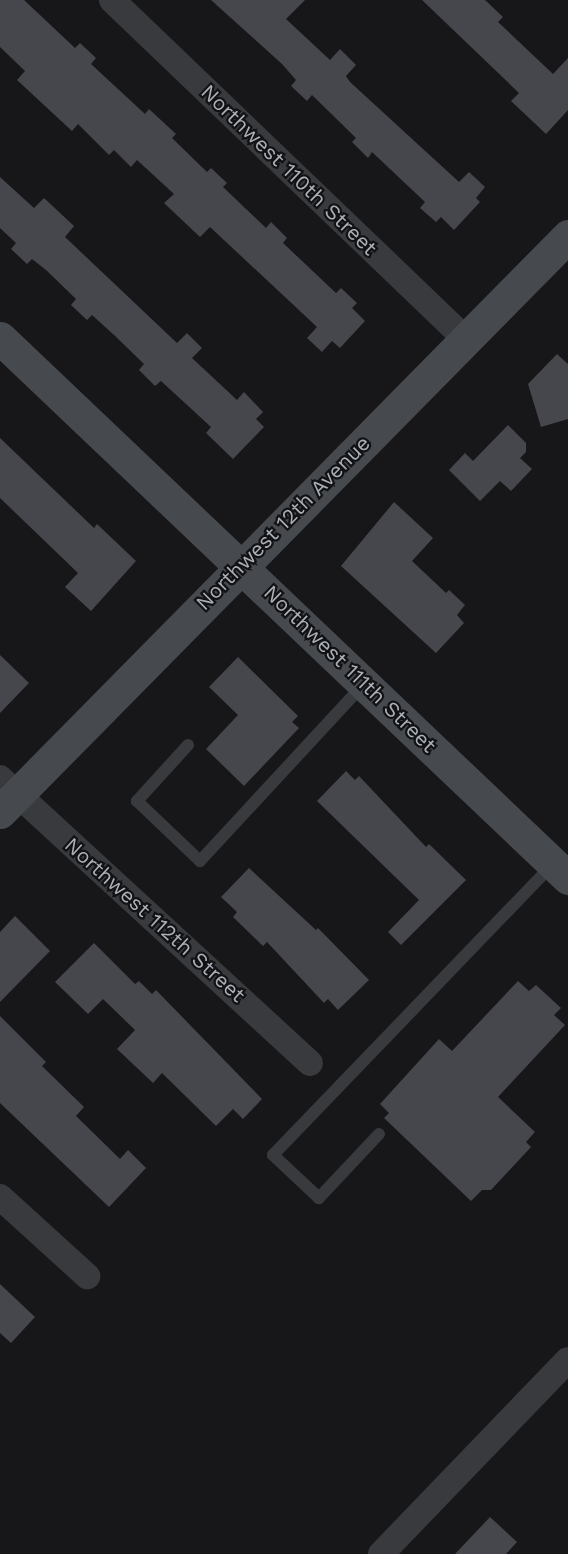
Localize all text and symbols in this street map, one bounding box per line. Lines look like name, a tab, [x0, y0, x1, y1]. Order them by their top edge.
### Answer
street label: Northwest 110th Street	[196, 79, 382, 261]
street label: Northwest 12th Avenue	[190, 430, 376, 616]
street label: Northwest 111th Street	[258, 580, 442, 758]
street label: Northwest 112th Street	[59, 832, 251, 1008]

